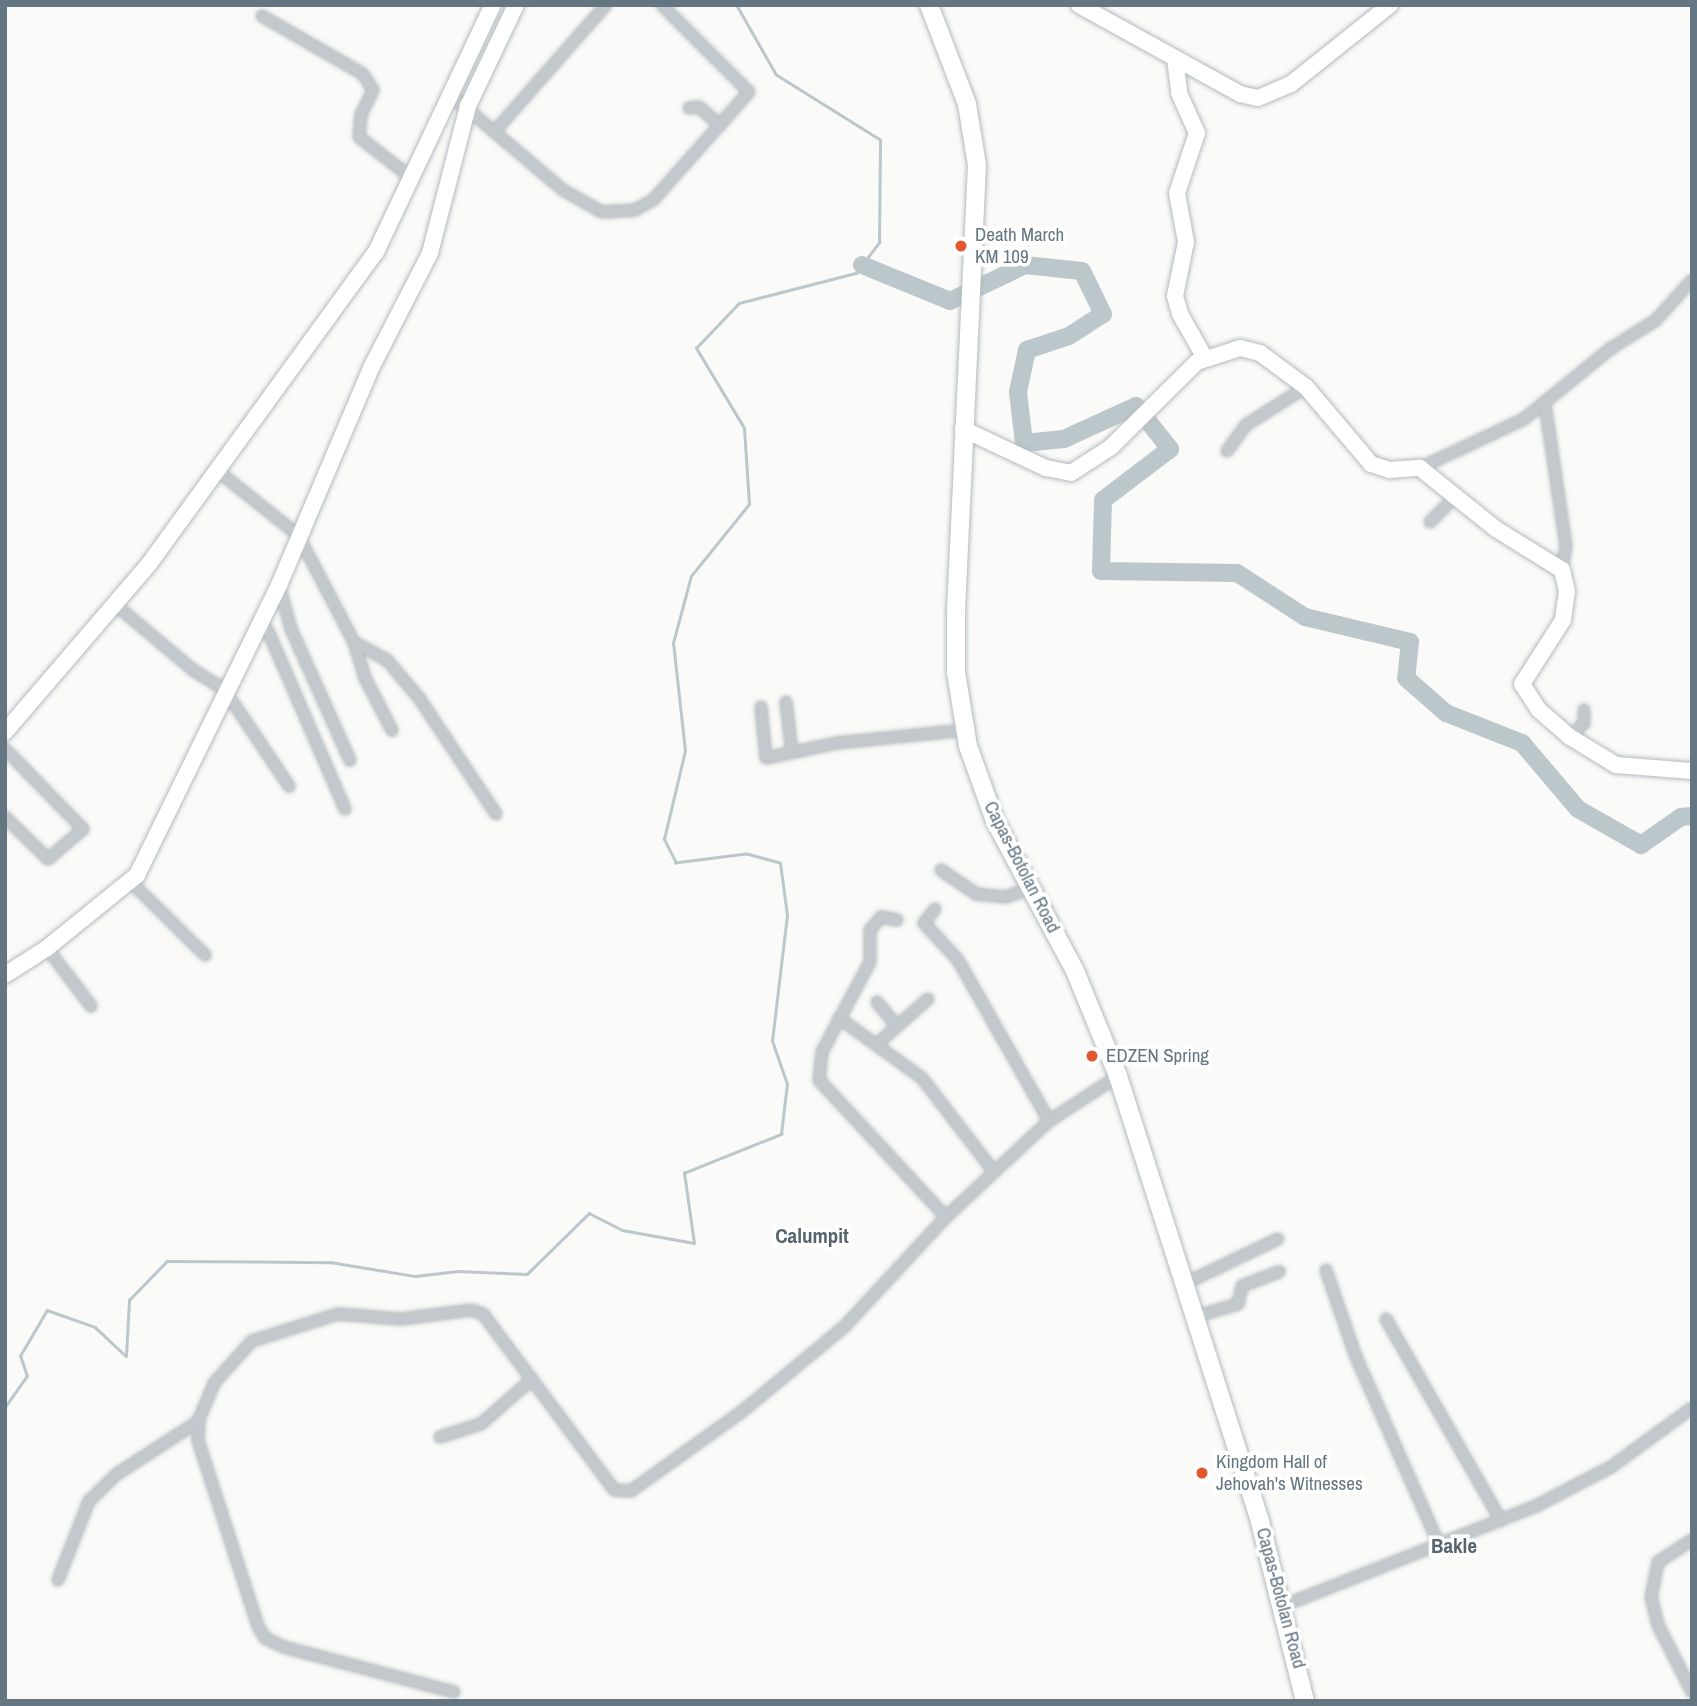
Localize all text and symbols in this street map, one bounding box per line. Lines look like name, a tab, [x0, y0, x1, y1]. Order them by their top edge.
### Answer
place label: Death March KM 109	[975, 224, 1064, 268]
marker: Death March KM 109	[953, 238, 969, 254]
street label: Capas-Botolan Road	[979, 797, 1065, 937]
place label: EDZEN Spring	[1106, 1045, 1209, 1067]
marker: EDZEN Spring	[1084, 1048, 1100, 1064]
district label: Calumpit	[775, 1223, 849, 1249]
place label: Kingdom Hall of Jehovah's Witnesses	[1216, 1451, 1363, 1495]
marker: Kingdom Hall of Jehovah's Witnesses	[1194, 1465, 1210, 1481]
street label: Capas-Botolan Road	[1251, 1525, 1311, 1671]
district label: Bakle	[1431, 1533, 1477, 1559]

